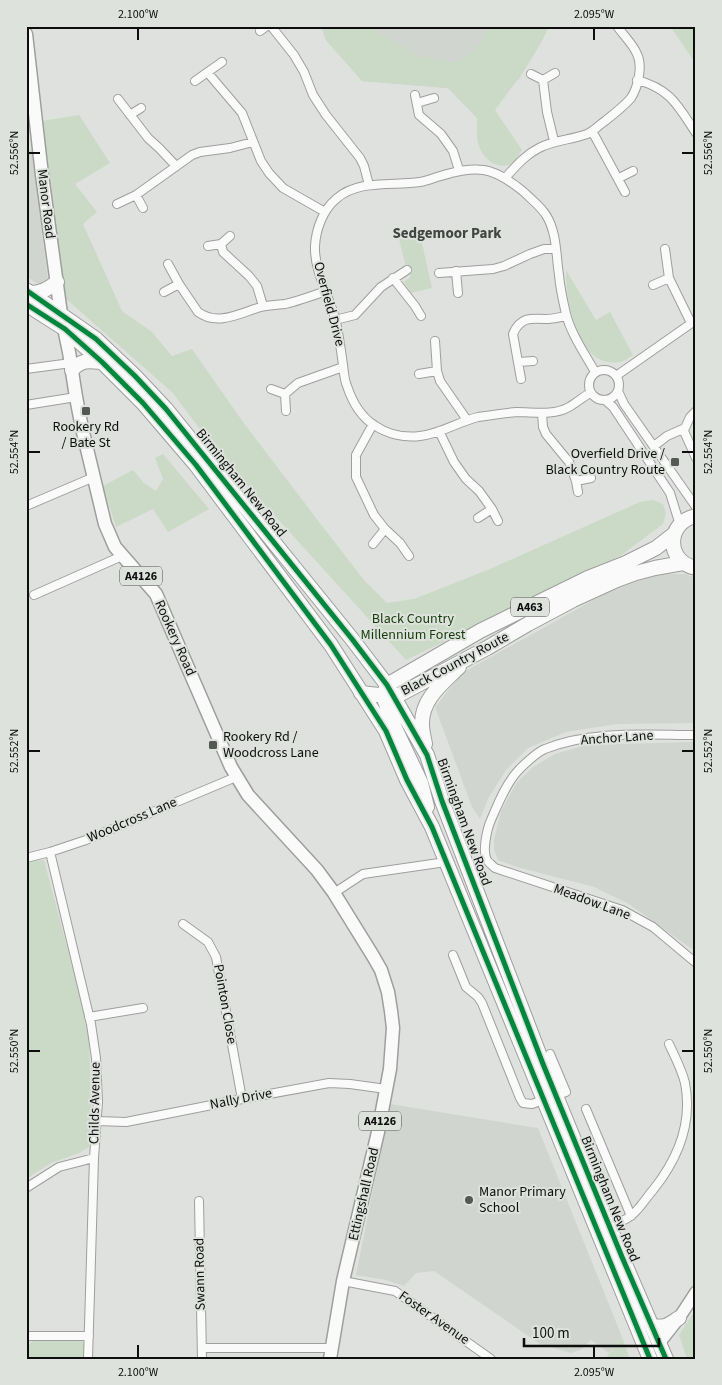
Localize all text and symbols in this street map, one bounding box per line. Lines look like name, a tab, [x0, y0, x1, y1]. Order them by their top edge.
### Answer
text: 2.100°W	[118, 6, 159, 23]
text: 2.095°W	[574, 6, 615, 23]
text: 52.556°N	[6, 131, 23, 175]
text: 52.556°N	[700, 131, 717, 175]
street label: Manor Road	[32, 168, 60, 240]
district label: Sedgemoor Park	[392, 223, 502, 244]
street label: Overfield Drive	[308, 260, 350, 348]
marker: Rookery Rd / Bate St	[80, 405, 92, 417]
place label: Rookery Rd / Bate St	[53, 417, 119, 453]
street label: Birmingham New Road	[191, 424, 291, 542]
text: 52.554°N	[6, 430, 23, 474]
text: 52.554°N	[700, 430, 717, 474]
place label: Overfield Drive / Black Country Route	[545, 444, 665, 480]
marker: Overfield Drive / Black Country Route	[669, 456, 681, 468]
road number: A4126	[120, 566, 162, 586]
street label: Rookery Road	[149, 597, 201, 679]
road number: A463	[511, 598, 549, 616]
park label: Black Country Millennium Forest	[361, 609, 466, 645]
street label: Black Country Route	[397, 627, 513, 701]
street label: Anchor Lane	[580, 725, 654, 751]
place label: Rookery Rd / Woodcross Lane	[223, 727, 319, 763]
text: 52.552°N	[6, 729, 23, 773]
text: 52.552°N	[700, 729, 717, 773]
marker: Rookery Rd / Woodcross Lane	[207, 739, 219, 751]
street label: Birmingham New Road	[432, 755, 496, 889]
street label: Woodcross Lane	[84, 792, 180, 848]
street label: Meadow Lane	[551, 879, 633, 925]
street label: Pointon Close	[208, 962, 242, 1046]
text: 52.550°N	[6, 1029, 23, 1073]
text: 52.550°N	[700, 1029, 717, 1073]
street label: Childs Avenue	[84, 1062, 106, 1144]
street label: Nally Drive	[208, 1083, 274, 1115]
road number: A4126	[359, 1112, 401, 1130]
street label: Birmingham New Road	[576, 1133, 644, 1265]
street label: Ettingshall Road	[344, 1146, 384, 1242]
place label: Manor Primary School	[479, 1182, 566, 1218]
marker: Manor Primary School	[463, 1194, 475, 1206]
street label: Swann Road	[189, 1238, 211, 1310]
street label: Foster Avenue	[395, 1286, 473, 1350]
scale bar	[524, 1315, 660, 1347]
text: 100 m	[532, 1323, 570, 1344]
text: 2.100°W	[118, 1364, 159, 1381]
text: 2.095°W	[574, 1364, 615, 1381]

